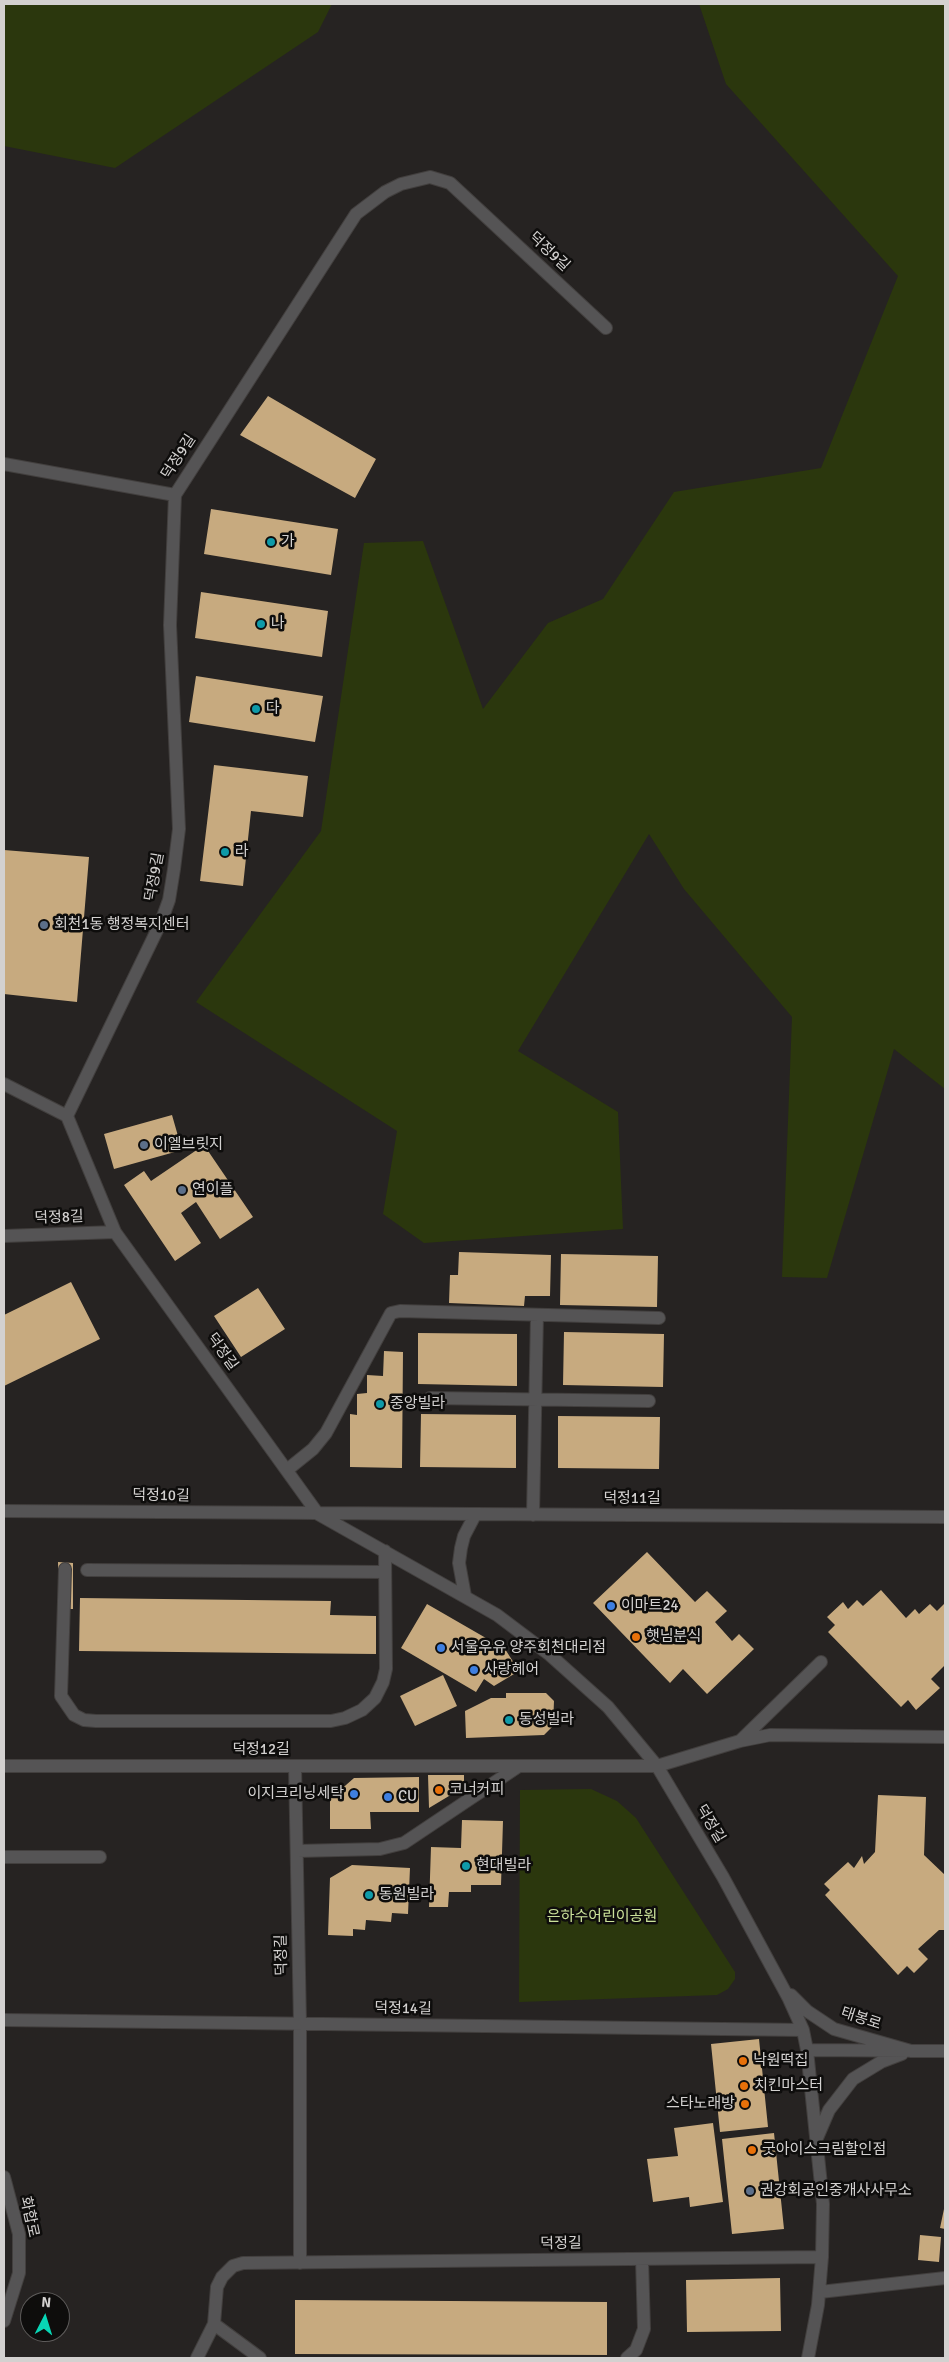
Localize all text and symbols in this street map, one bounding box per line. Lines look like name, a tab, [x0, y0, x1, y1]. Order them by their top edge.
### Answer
street label: 덕정9길	[525, 229, 573, 275]
street label: 덕정9길	[158, 431, 200, 483]
place label: 가	[281, 533, 295, 551]
marker: 가	[265, 536, 277, 548]
place label: 나	[271, 615, 285, 633]
marker: 나	[255, 618, 267, 630]
place label: 다	[266, 700, 280, 718]
marker: 다	[250, 703, 262, 715]
place label: 라	[235, 843, 249, 861]
marker: 라	[219, 846, 231, 858]
street label: 덕정9길	[142, 851, 168, 903]
place label: 회천1동 행정복지센터	[54, 916, 190, 934]
marker: 회천1동 행정복지센터	[38, 919, 50, 931]
place label: 이엘브릿지	[154, 1136, 223, 1154]
marker: 이엘브릿지	[138, 1139, 150, 1151]
place label: 연이플	[192, 1181, 233, 1199]
marker: 연이플	[176, 1184, 188, 1196]
street label: 덕정8길	[34, 1208, 84, 1228]
street label: 덕정길	[203, 1330, 241, 1374]
place label: 중앙빌라	[390, 1395, 445, 1413]
marker: 중앙빌라	[374, 1398, 386, 1410]
street label: 덕정10길	[132, 1486, 190, 1506]
street label: 덕정11길	[603, 1490, 661, 1508]
place label: 이마트24	[621, 1597, 679, 1615]
marker: 이마트24	[605, 1600, 617, 1612]
place label: 햇님분식	[646, 1628, 701, 1646]
marker: 햇님분식	[630, 1631, 642, 1643]
place label: 서울우유 양주회천대리점	[451, 1639, 606, 1657]
marker: 서울우유 양주회천대리점	[435, 1642, 447, 1654]
place label: 사랑헤어	[484, 1661, 539, 1679]
marker: 사랑헤어	[468, 1664, 480, 1676]
place label: 동성빌라	[519, 1711, 574, 1729]
marker: 동성빌라	[503, 1714, 515, 1726]
street label: 덕정12길	[232, 1741, 290, 1759]
place label: 코너커피	[449, 1781, 504, 1799]
marker: 코너커피	[433, 1784, 445, 1796]
place label: 이지크리닝세탁	[247, 1785, 344, 1803]
marker: 이지크리닝세탁	[348, 1788, 360, 1800]
place label: CU	[398, 1788, 417, 1806]
marker: CU	[382, 1791, 394, 1803]
street label: 덕정길	[692, 1802, 728, 1846]
place label: 현대빌라	[476, 1857, 531, 1875]
marker: 현대빌라	[460, 1860, 472, 1872]
place label: 동원빌라	[379, 1886, 434, 1904]
marker: 동원빌라	[363, 1889, 375, 1901]
park label: 은하수어린이공원	[547, 1908, 657, 1926]
street label: 덕정길	[273, 1934, 291, 1976]
street label: 덕정14길	[374, 1999, 432, 2019]
street label: 태봉로	[839, 2004, 883, 2034]
place label: 낙원떡집	[753, 2052, 808, 2070]
marker: 낙원떡집	[737, 2055, 749, 2067]
place label: 치킨마스터	[754, 2077, 823, 2095]
marker: 치킨마스터	[738, 2080, 750, 2092]
place label: 스타노래방	[666, 2095, 735, 2113]
marker: 스타노래방	[739, 2098, 751, 2110]
place label: 굿아이스크림할인점	[762, 2141, 886, 2159]
marker: 굿아이스크림할인점	[746, 2144, 758, 2156]
place label: 권강회공인중개사사무소	[760, 2182, 912, 2200]
marker: 권강회공인중개사사무소	[744, 2185, 756, 2197]
street label: 화합로	[16, 2195, 42, 2239]
street label: 덕정길	[540, 2235, 582, 2253]
north arrow	[20, 2292, 70, 2342]
text: N	[41, 2294, 52, 2311]

